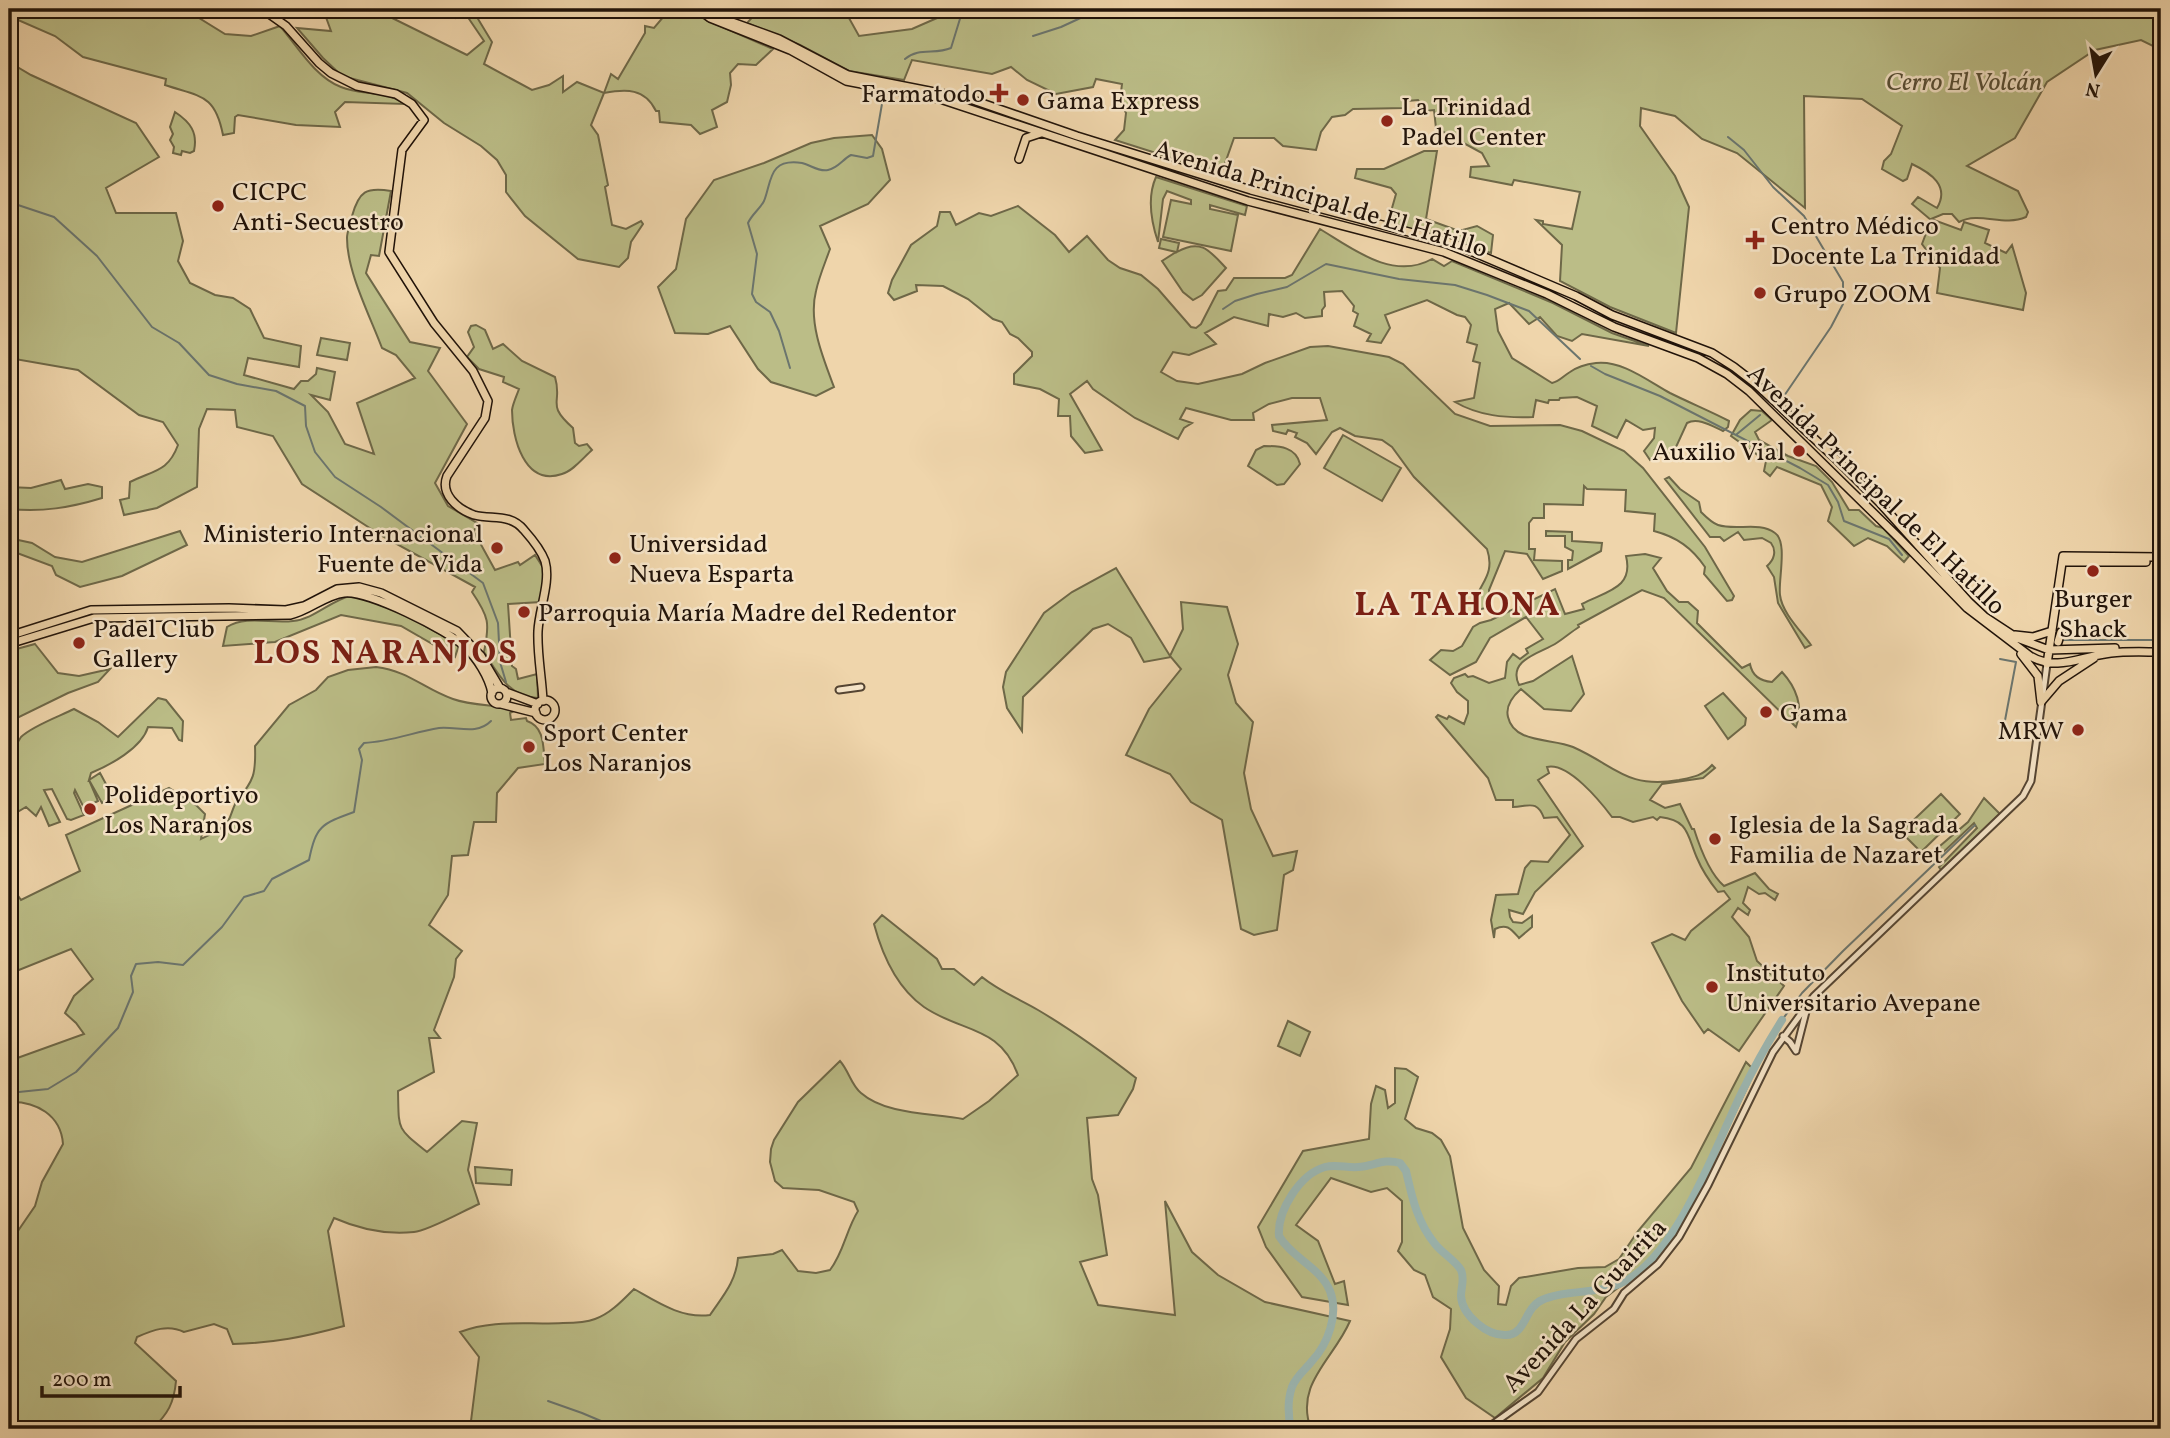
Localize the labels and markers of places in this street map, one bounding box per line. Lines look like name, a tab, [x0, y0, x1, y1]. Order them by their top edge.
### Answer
place label: Farmatodo	[861, 77, 985, 113]
place label: Gama Express	[1037, 84, 1200, 120]
marker: Farmatodo	[991, 85, 1007, 101]
place label: La Trinidad Padel Center	[1401, 90, 1546, 156]
marker: Gama Express	[1015, 92, 1031, 108]
marker: La Trinidad Padel Center	[1379, 113, 1395, 129]
place label: CICPC Anti-Secuestro	[232, 175, 404, 241]
marker: CICPC Anti-Secuestro	[210, 198, 226, 214]
place label: Centro Médico Docente La Trinidad	[1771, 209, 2000, 275]
marker: Centro Médico Docente La Trinidad	[1745, 230, 1765, 250]
place label: Grupo ZOOM	[1774, 277, 1931, 313]
marker: Grupo ZOOM	[1752, 285, 1768, 301]
place label: Auxilio Vial	[1652, 435, 1785, 471]
marker: Auxilio Vial	[1791, 443, 1807, 459]
place label: Ministerio Internacional Fuente de Vida	[203, 517, 483, 583]
place label: Universidad Nueva Esparta	[629, 527, 794, 593]
marker: Ministerio Internacional Fuente de Vida	[489, 540, 505, 556]
marker: Universidad Nueva Esparta	[607, 550, 623, 566]
marker: Burger Shack	[2085, 563, 2101, 579]
place label: Burger Shack	[2054, 582, 2132, 648]
place label: Parroquia María Madre del Redentor	[538, 596, 957, 632]
marker: Parroquia María Madre del Redentor	[516, 604, 532, 620]
place label: Padel Club Gallery	[93, 612, 215, 678]
marker: Padel Club Gallery	[71, 635, 87, 651]
place label: Gama	[1780, 696, 1848, 732]
marker: Gama	[1758, 704, 1774, 720]
place label: MRW	[1998, 714, 2064, 750]
place label: Sport Center Los Naranjos	[543, 716, 692, 782]
marker: MRW	[2070, 722, 2086, 738]
marker: Sport Center Los Naranjos	[521, 739, 537, 755]
place label: Polideportivo Los Naranjos	[104, 778, 259, 844]
marker: Polideportivo Los Naranjos	[82, 801, 98, 817]
place label: Iglesia de la Sagrada Familia de Nazaret	[1729, 808, 1959, 874]
marker: Iglesia de la Sagrada Familia de Nazaret	[1707, 831, 1723, 847]
place label: Instituto Universitario Avepane	[1726, 956, 1981, 1022]
marker: Instituto Universitario Avepane	[1704, 979, 1720, 995]

